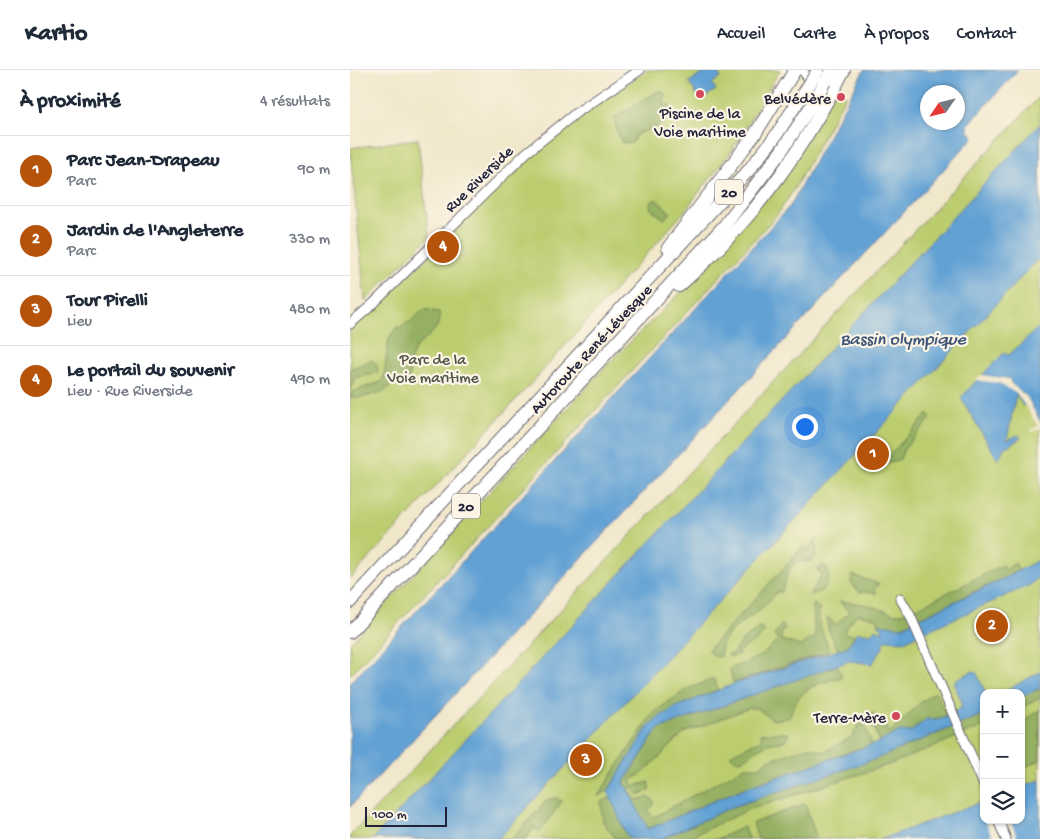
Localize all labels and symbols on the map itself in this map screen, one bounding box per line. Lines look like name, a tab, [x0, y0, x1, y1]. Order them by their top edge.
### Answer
north arrow	[920, 85, 965, 130]
marker: Piscine de la Voie maritime	[694, 88, 706, 100]
place label: Belvédère	[763, 91, 832, 110]
marker: Belvédère	[835, 91, 847, 103]
place label: Piscine de la Voie maritime	[653, 106, 747, 143]
street label: Rue Riverside	[442, 143, 519, 218]
road number: 20	[715, 180, 743, 204]
pin: 4	[427, 228, 459, 266]
street label: Autoroute René-Lévesque	[528, 281, 658, 419]
water label: Bassin olympique	[840, 330, 966, 351]
park label: Parc de la Voie maritime	[386, 352, 480, 389]
your location	[792, 414, 818, 440]
pin: 1	[857, 435, 889, 473]
road number: 20	[452, 494, 480, 518]
pin: 2	[976, 607, 1008, 645]
place label: Terre-Mère	[813, 710, 887, 729]
marker: Terre-Mère	[890, 710, 902, 722]
pin: 3	[570, 741, 602, 779]
scale bar	[365, 804, 448, 827]

